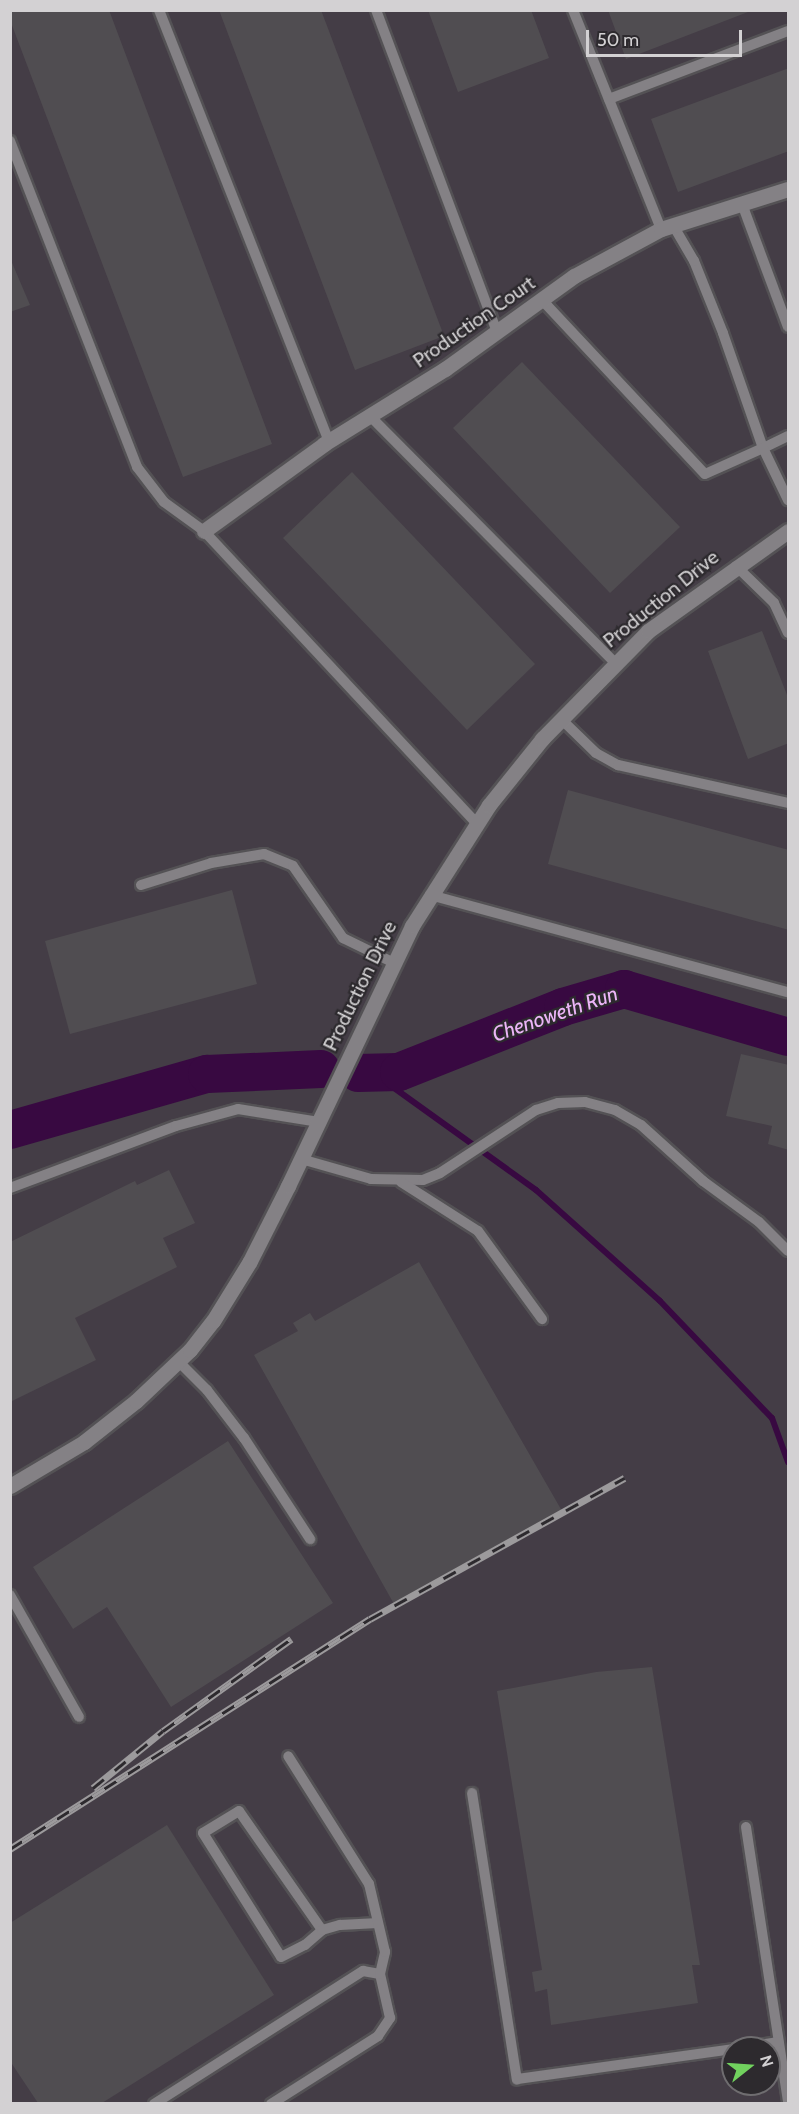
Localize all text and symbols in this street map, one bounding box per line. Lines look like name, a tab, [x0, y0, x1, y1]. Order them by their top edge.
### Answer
scale bar	[589, 18, 745, 56]
text: 50 m	[597, 29, 639, 51]
street label: Production Court	[408, 271, 540, 373]
street label: Production Drive	[598, 545, 724, 653]
street label: Production Drive	[318, 917, 402, 1055]
water label: Chenoweth Run	[489, 981, 621, 1047]
north arrow	[721, 2036, 781, 2096]
text: N	[756, 2053, 778, 2069]

